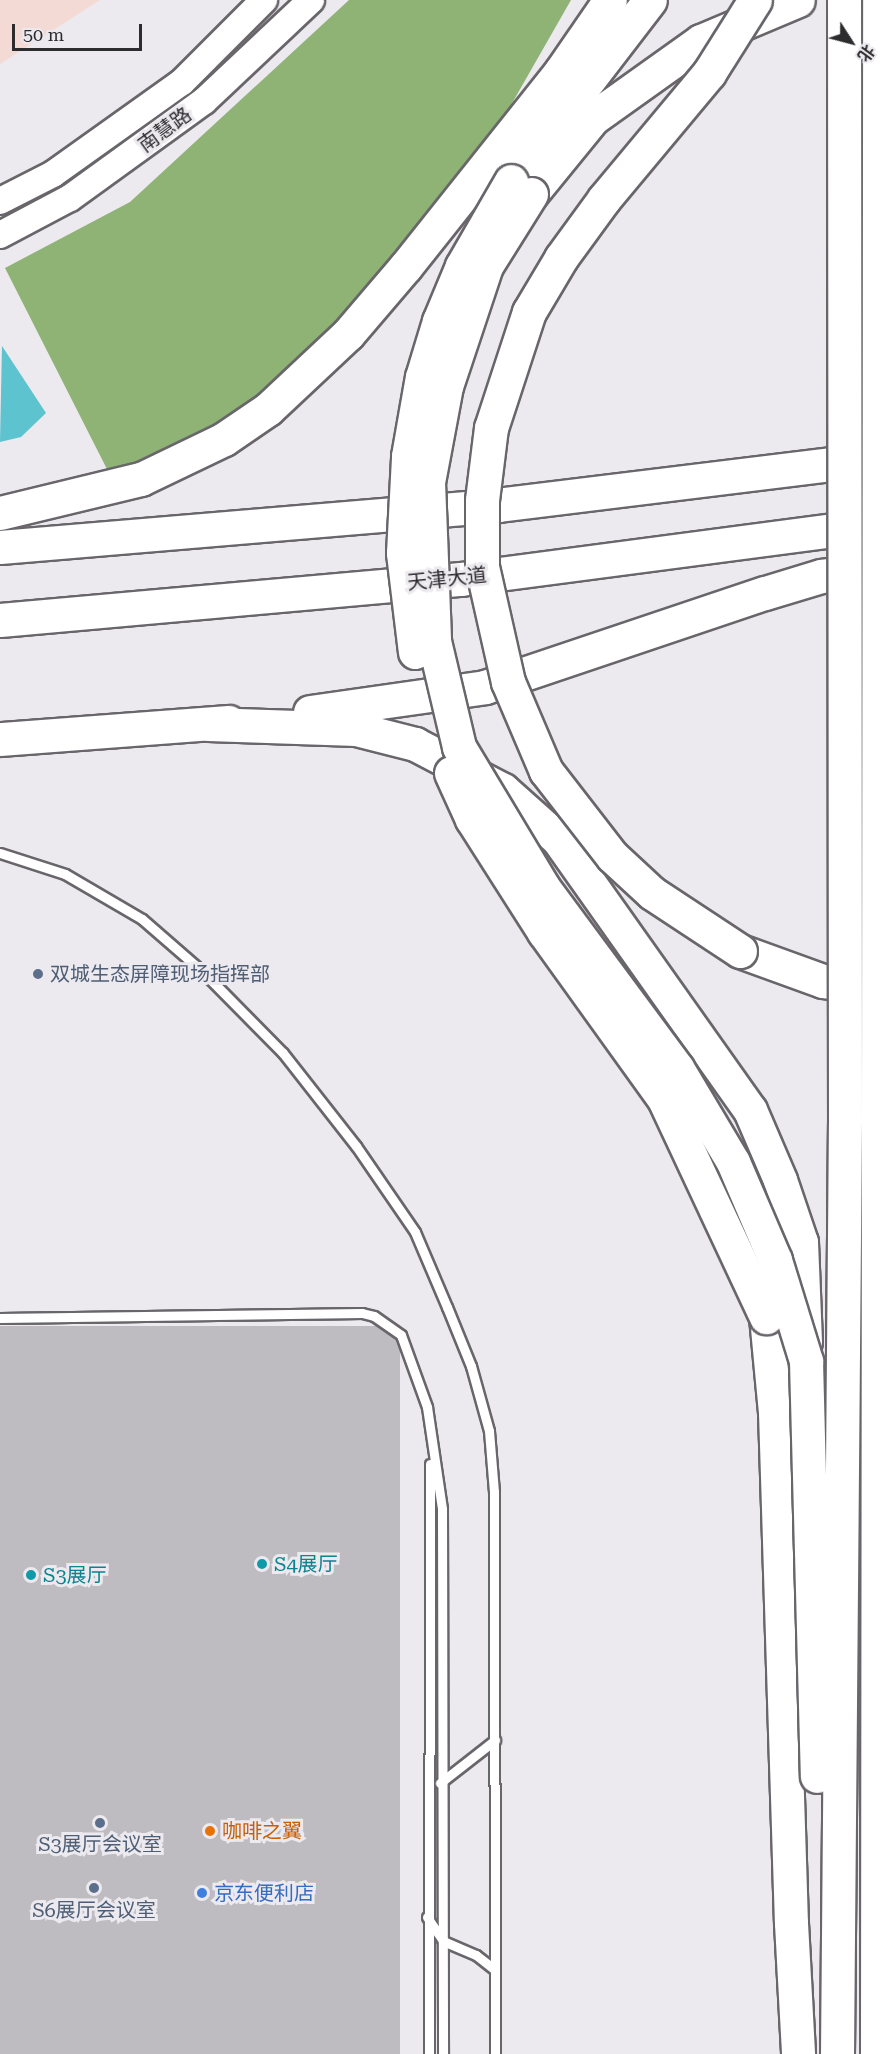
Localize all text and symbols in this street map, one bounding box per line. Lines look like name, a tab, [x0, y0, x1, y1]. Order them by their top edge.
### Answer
scale bar	[15, 12, 146, 50]
north arrow	[821, 12, 881, 72]
text: 50 m	[23, 24, 64, 45]
text: 北	[854, 41, 878, 65]
street label: 南慧路	[134, 103, 196, 157]
street label: 天津大道	[406, 563, 488, 595]
place label: 双城生态屏障现场指挥部	[50, 962, 270, 986]
marker: 双城生态屏障现场指挥部	[31, 967, 45, 981]
place label: S4展厅	[274, 1552, 338, 1576]
marker: S4展厅	[255, 1557, 269, 1571]
place label: S3展厅	[43, 1563, 107, 1587]
marker: S3展厅	[24, 1568, 38, 1582]
marker: S3展厅会议室	[93, 1816, 107, 1830]
place label: 咖啡之翼	[222, 1819, 302, 1843]
marker: 咖啡之翼	[203, 1824, 217, 1838]
place label: S3展厅会议室	[38, 1832, 162, 1856]
marker: S6展厅会议室	[87, 1881, 101, 1895]
place label: 京东便利店	[214, 1881, 314, 1905]
marker: 京东便利店	[195, 1886, 209, 1900]
place label: S6展厅会议室	[32, 1898, 156, 1922]

